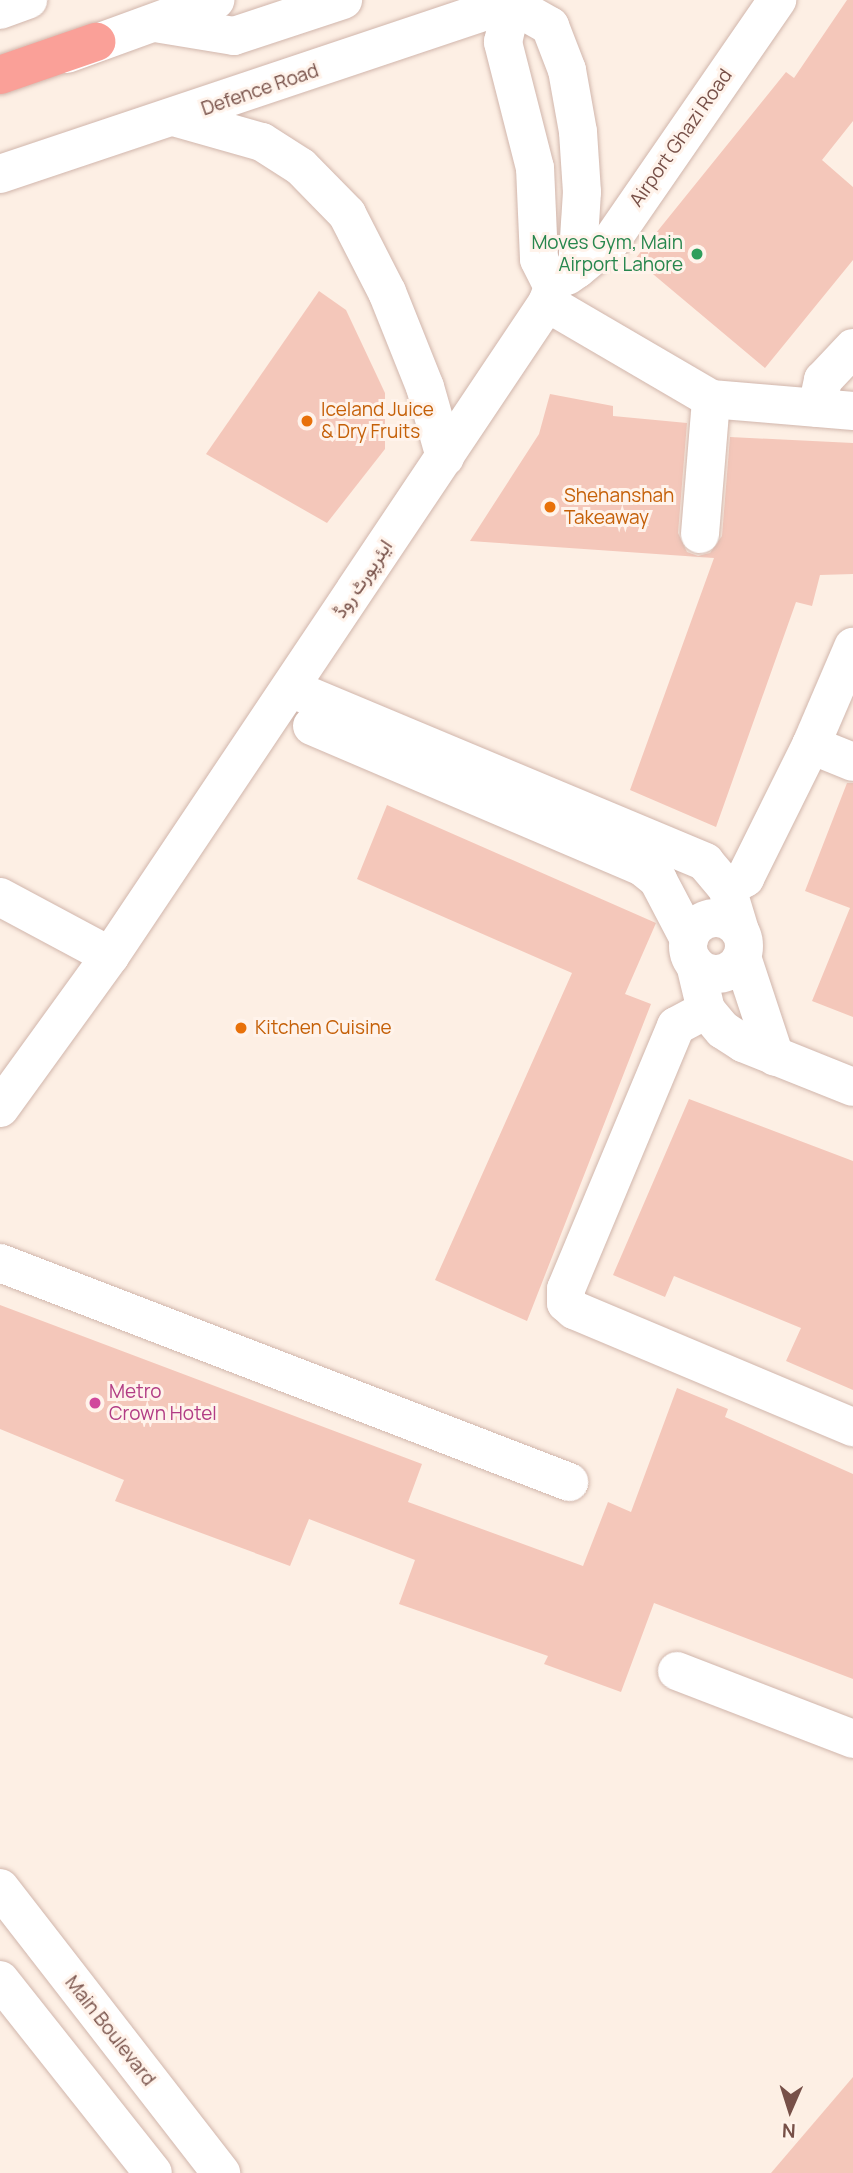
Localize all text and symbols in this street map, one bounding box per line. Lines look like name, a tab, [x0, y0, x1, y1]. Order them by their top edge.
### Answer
street label: Defence Road	[198, 59, 322, 121]
street label: Airport Ghazi Road	[625, 65, 737, 211]
place label: Moves Gym, Main Airport Lahore	[531, 232, 683, 276]
marker: Moves Gym, Main Airport Lahore	[689, 246, 705, 262]
place label: Iceland Juice & Dry Fruits	[321, 399, 434, 443]
marker: Iceland Juice & Dry Fruits	[299, 413, 315, 429]
place label: Shehanshah Takeaway	[564, 485, 674, 529]
marker: Shehanshah Takeaway	[542, 499, 558, 515]
street label: ایئرپورٹ روڈ	[329, 536, 397, 622]
place label: Kitchen Cuisine	[255, 1017, 392, 1039]
marker: Kitchen Cuisine	[233, 1020, 249, 1036]
place label: Metro Crown Hotel	[109, 1381, 217, 1425]
marker: Metro Crown Hotel	[87, 1395, 103, 1411]
street label: Main Boulevard	[60, 1972, 160, 2090]
north arrow	[755, 2075, 825, 2145]
text: N	[781, 2118, 796, 2144]

